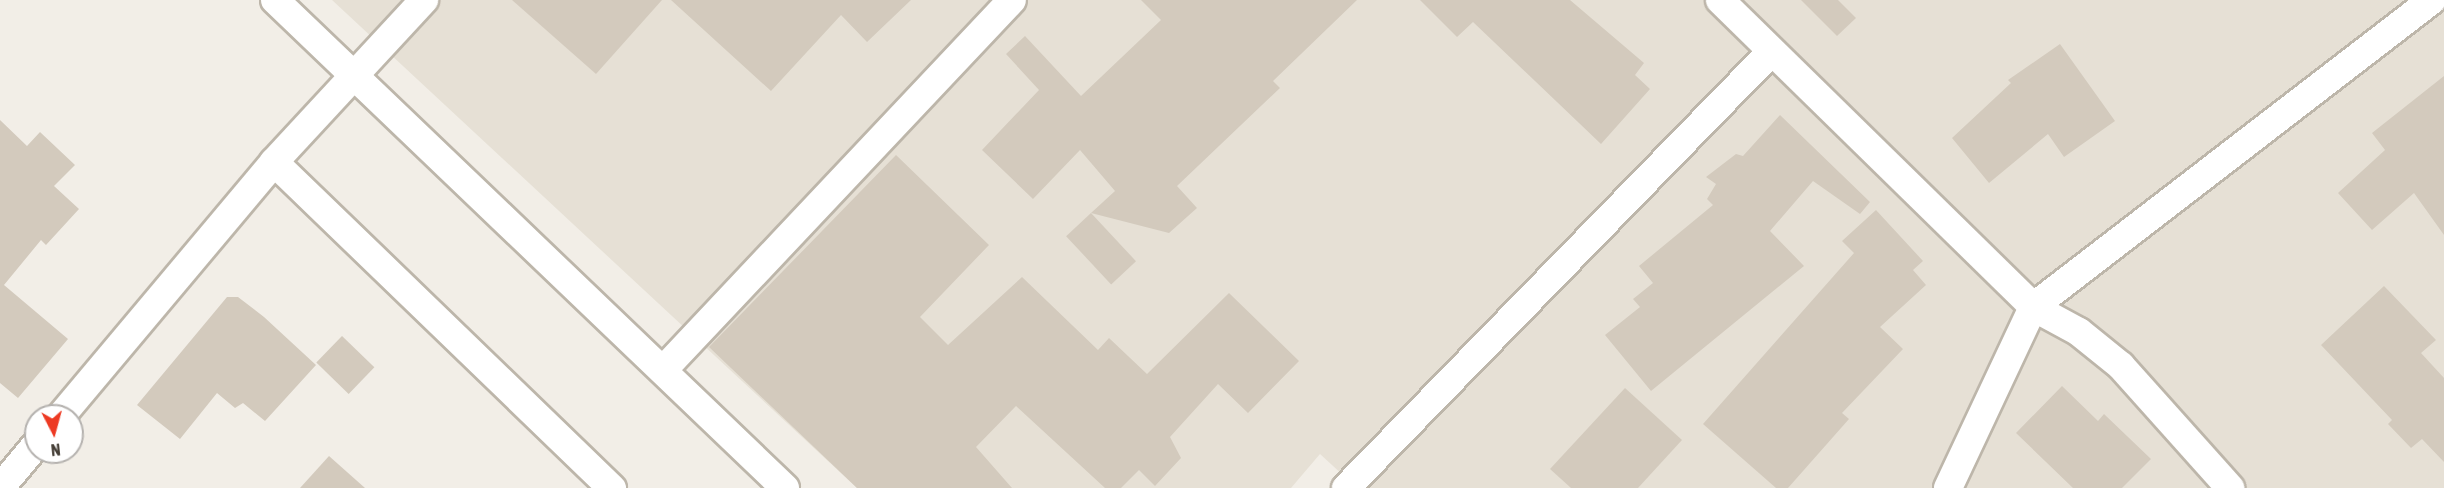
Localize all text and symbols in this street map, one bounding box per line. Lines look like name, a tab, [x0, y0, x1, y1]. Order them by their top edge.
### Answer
north arrow	[24, 404, 84, 464]
text: N	[50, 440, 61, 459]

